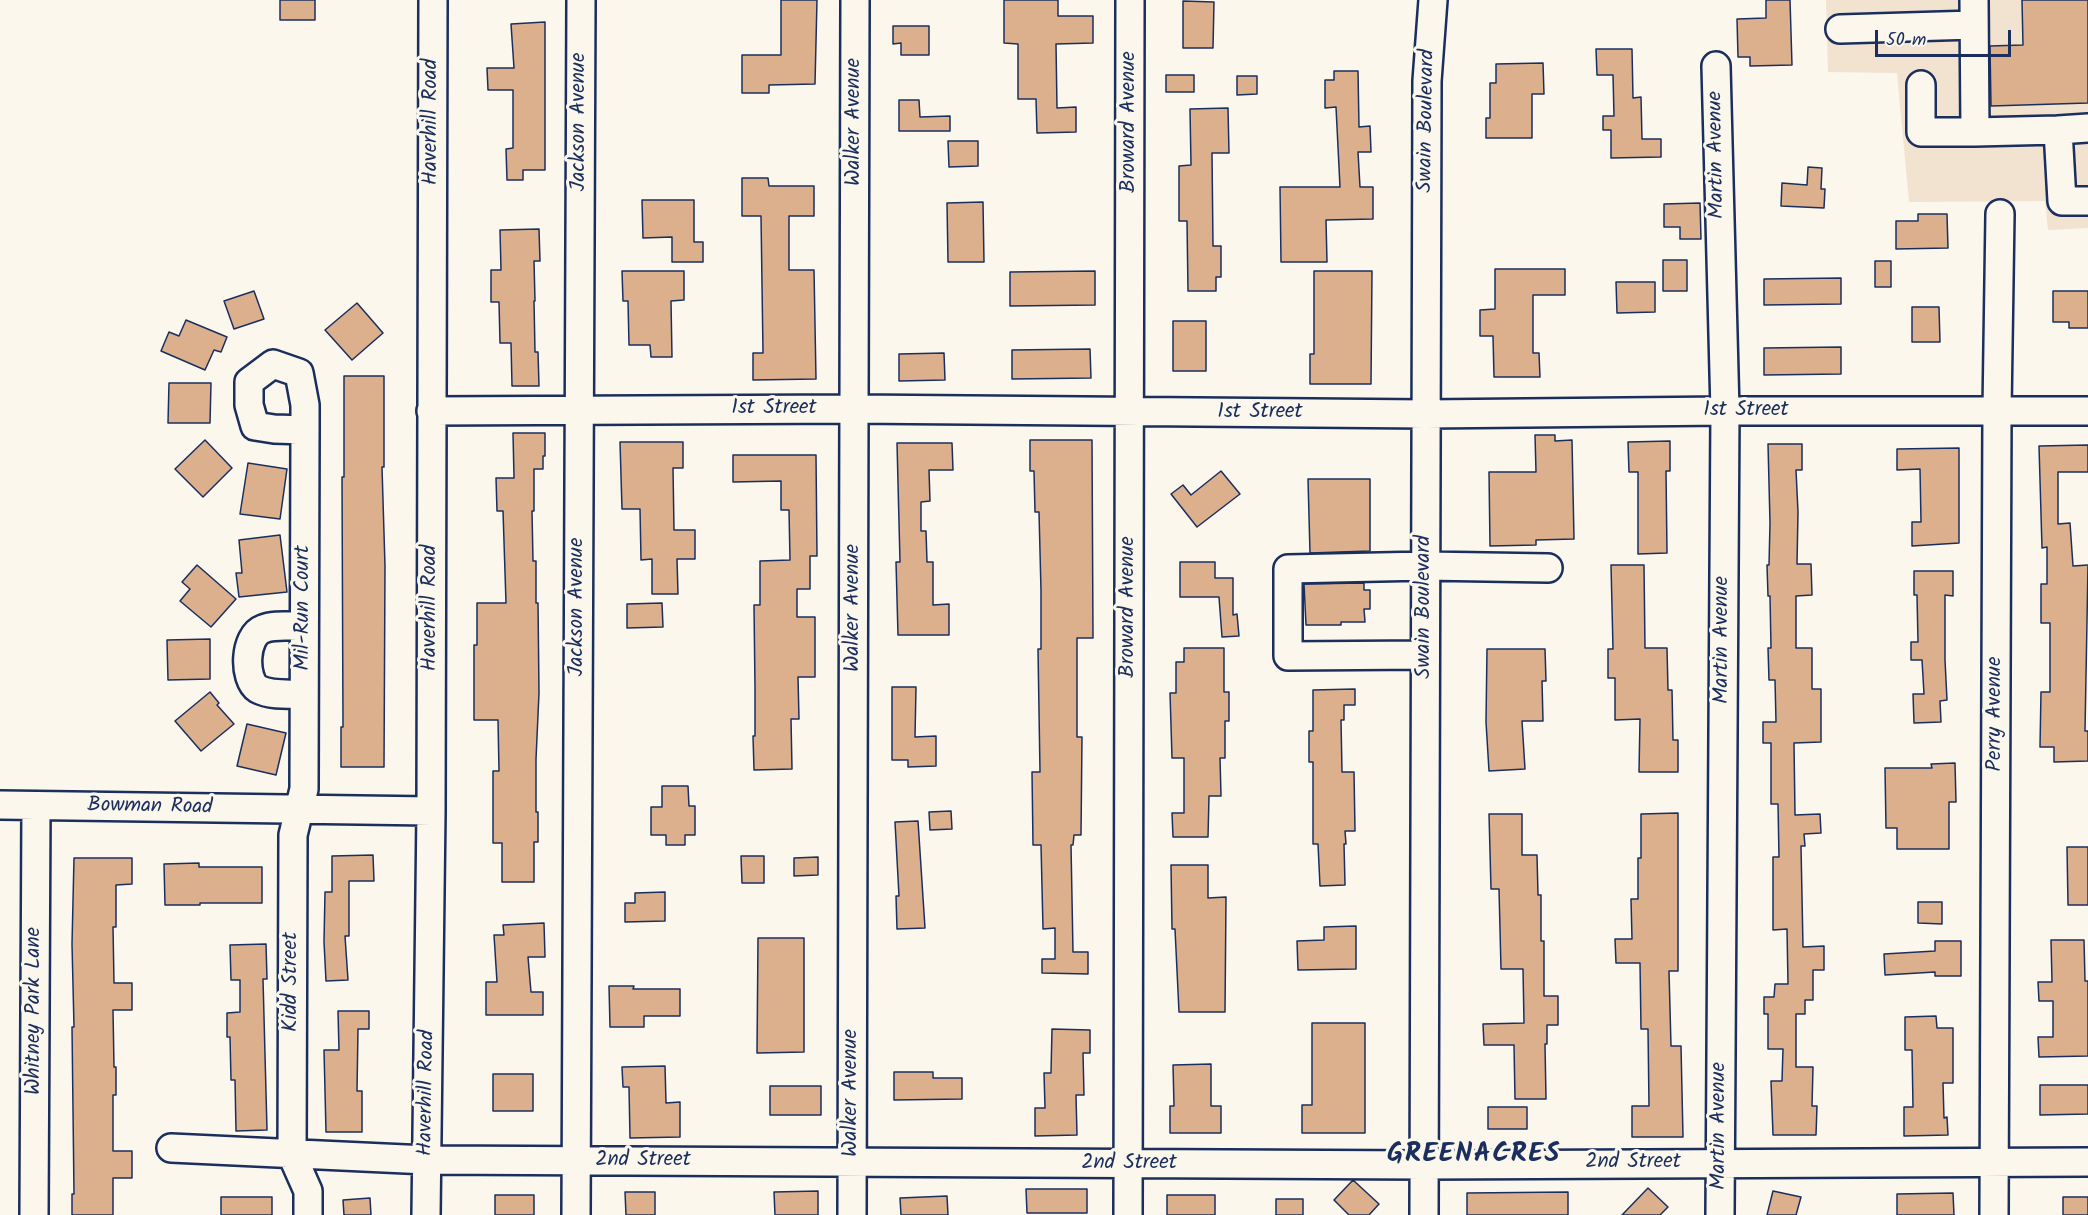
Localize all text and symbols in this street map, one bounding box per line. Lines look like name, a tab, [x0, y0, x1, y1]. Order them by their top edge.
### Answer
scale bar	[1878, 18, 2014, 56]
text: 50 m	[1886, 26, 1926, 55]
street label: Swain Boulevard	[1414, 49, 1442, 193]
street label: Broward Avenue	[1117, 51, 1143, 193]
street label: Jackson Avenue	[567, 53, 593, 191]
street label: Walker Avenue	[842, 58, 868, 186]
street label: Haverhill Road	[419, 59, 445, 185]
street label: Martin Avenue	[1704, 91, 1732, 219]
street label: 1st Street	[731, 396, 817, 422]
street label: 1st Street	[1703, 398, 1789, 424]
street label: 1st Street	[1217, 400, 1303, 426]
street label: Swain Boulevard	[1412, 535, 1438, 679]
street label: Broward Avenue	[1116, 536, 1142, 678]
street label: Jackson Avenue	[565, 538, 591, 676]
street label: Walker Avenue	[841, 544, 867, 672]
street label: Mil-Run Court	[291, 545, 317, 671]
street label: Haverhill Road	[418, 545, 444, 671]
street label: Martin Avenue	[1710, 576, 1736, 704]
street label: Perry Avenue	[1983, 657, 2009, 771]
street label: Bowman Road	[87, 794, 213, 822]
street label: Whitney Park Lane	[22, 927, 48, 1095]
street label: Kidd Street	[279, 932, 305, 1032]
street label: Walker Avenue	[839, 1029, 865, 1157]
street label: Haverhill Road	[414, 1030, 442, 1156]
street label: Martin Avenue	[1707, 1062, 1733, 1190]
district label: GREENACRES	[1387, 1140, 1561, 1172]
street label: 2nd Street	[595, 1148, 691, 1174]
street label: 2nd Street	[1585, 1150, 1681, 1176]
street label: 2nd Street	[1081, 1151, 1177, 1177]

